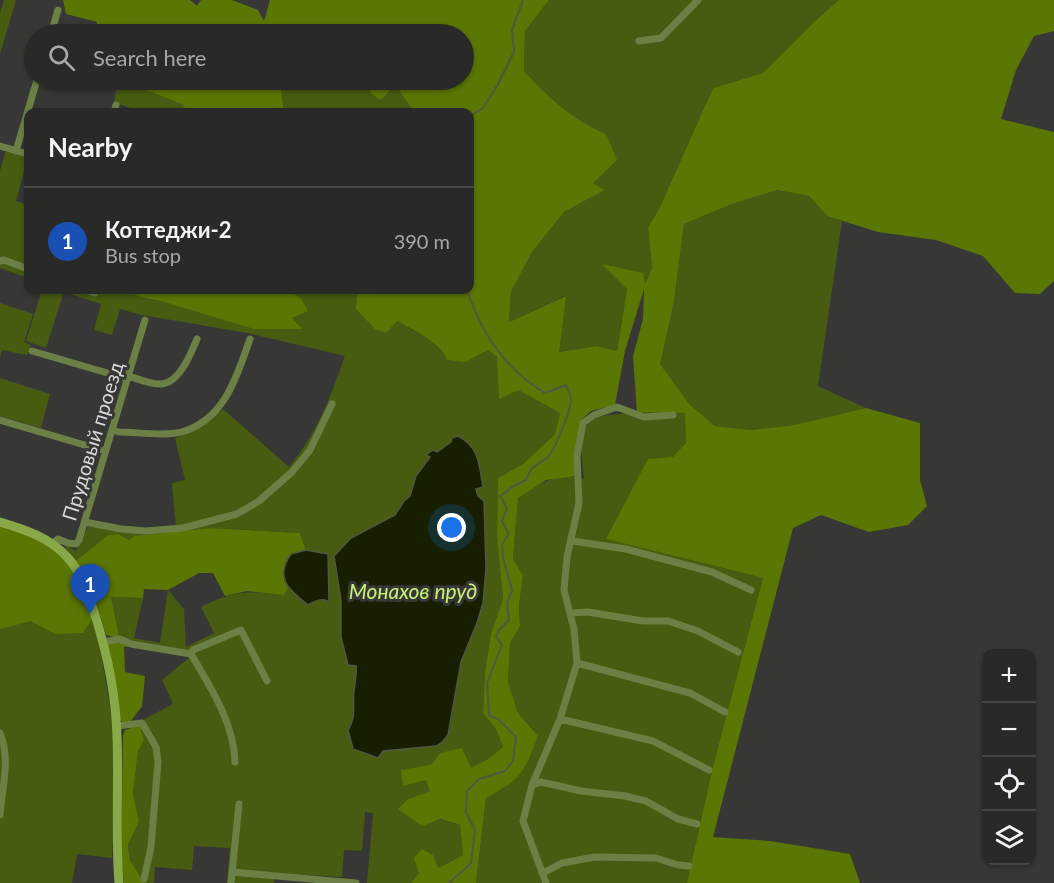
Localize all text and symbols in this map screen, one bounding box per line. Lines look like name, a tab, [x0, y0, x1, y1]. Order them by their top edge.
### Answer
search box	[24, 24, 474, 90]
icon: search	[45, 41, 78, 74]
text: Search here	[93, 44, 206, 71]
text: Nearby	[48, 131, 133, 163]
text: Коттеджи-2	[105, 216, 231, 243]
text: 1	[62, 229, 73, 253]
text: 390 m	[394, 229, 450, 253]
text: Bus stop	[105, 243, 181, 267]
street label: Прудовый проезд	[56, 359, 128, 523]
your location	[437, 513, 466, 542]
pin: 1	[70, 564, 110, 614]
water label: Монахов пруд	[349, 578, 477, 603]
map controls	[982, 649, 1036, 865]
button: +	[982, 649, 1036, 703]
button: −	[982, 703, 1036, 757]
button: locate	[982, 757, 1036, 811]
button: layers	[982, 811, 1036, 865]

